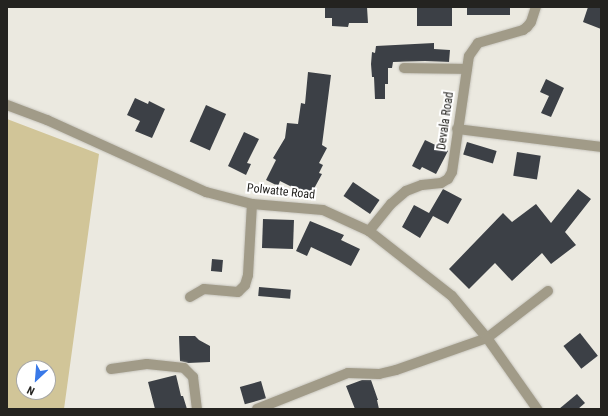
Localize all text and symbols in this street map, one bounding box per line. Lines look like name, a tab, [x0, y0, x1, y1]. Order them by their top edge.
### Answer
street label: Devala Road	[435, 91, 457, 151]
street label: Polwatte Road	[246, 181, 316, 203]
north arrow	[16, 360, 56, 400]
text: N	[25, 383, 37, 398]

